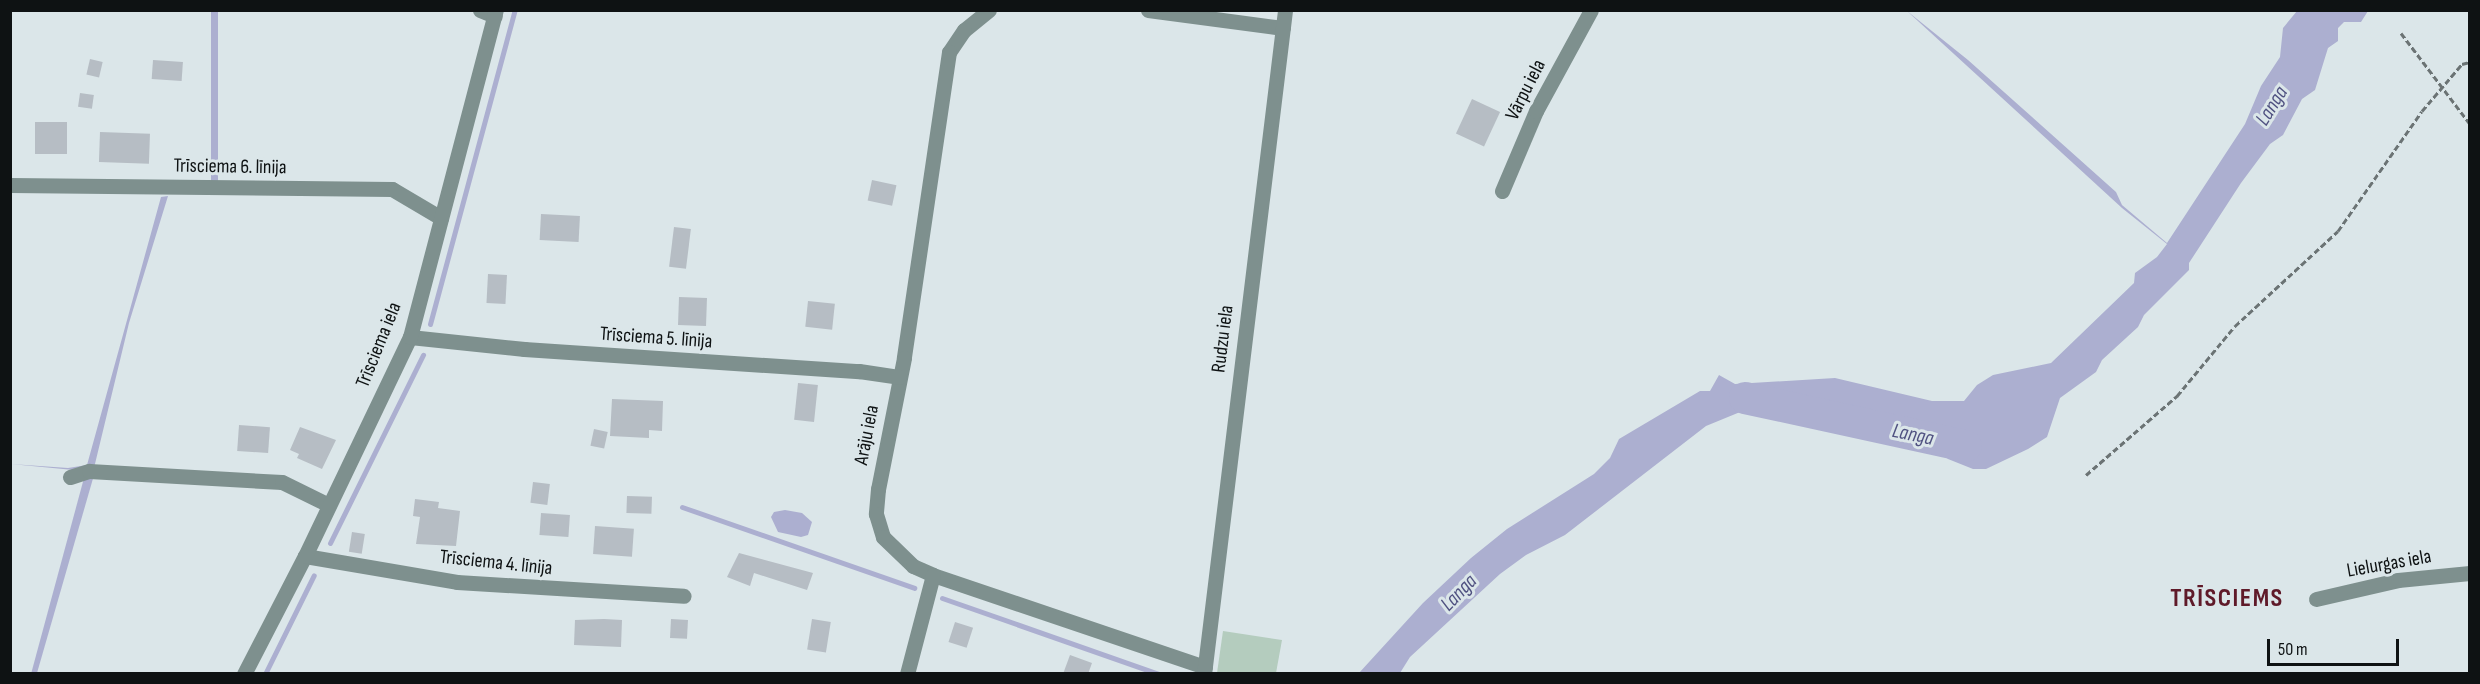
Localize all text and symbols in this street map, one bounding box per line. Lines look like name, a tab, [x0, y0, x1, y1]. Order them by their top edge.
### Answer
street label: Vārpu iela	[1501, 56, 1551, 124]
water label: Langa	[2250, 82, 2294, 130]
street label: Trīsciema 6. līnija	[173, 154, 287, 180]
street label: Trīsciema iela	[351, 299, 407, 391]
street label: Rudzu iela	[1207, 304, 1239, 374]
street label: Trīsciema 5. līnija	[599, 322, 713, 354]
street label: Arāju iela	[849, 403, 885, 467]
water label: Langa	[1890, 418, 1936, 452]
street label: Trīsciema 4. līnija	[439, 545, 553, 581]
street label: Lielurgas iela	[2345, 545, 2433, 583]
water label: Langa	[1435, 569, 1483, 617]
district label: TRĪSCIEMS	[2170, 583, 2284, 615]
scale bar	[2270, 627, 2402, 665]
text: 50 m	[2278, 639, 2308, 660]

